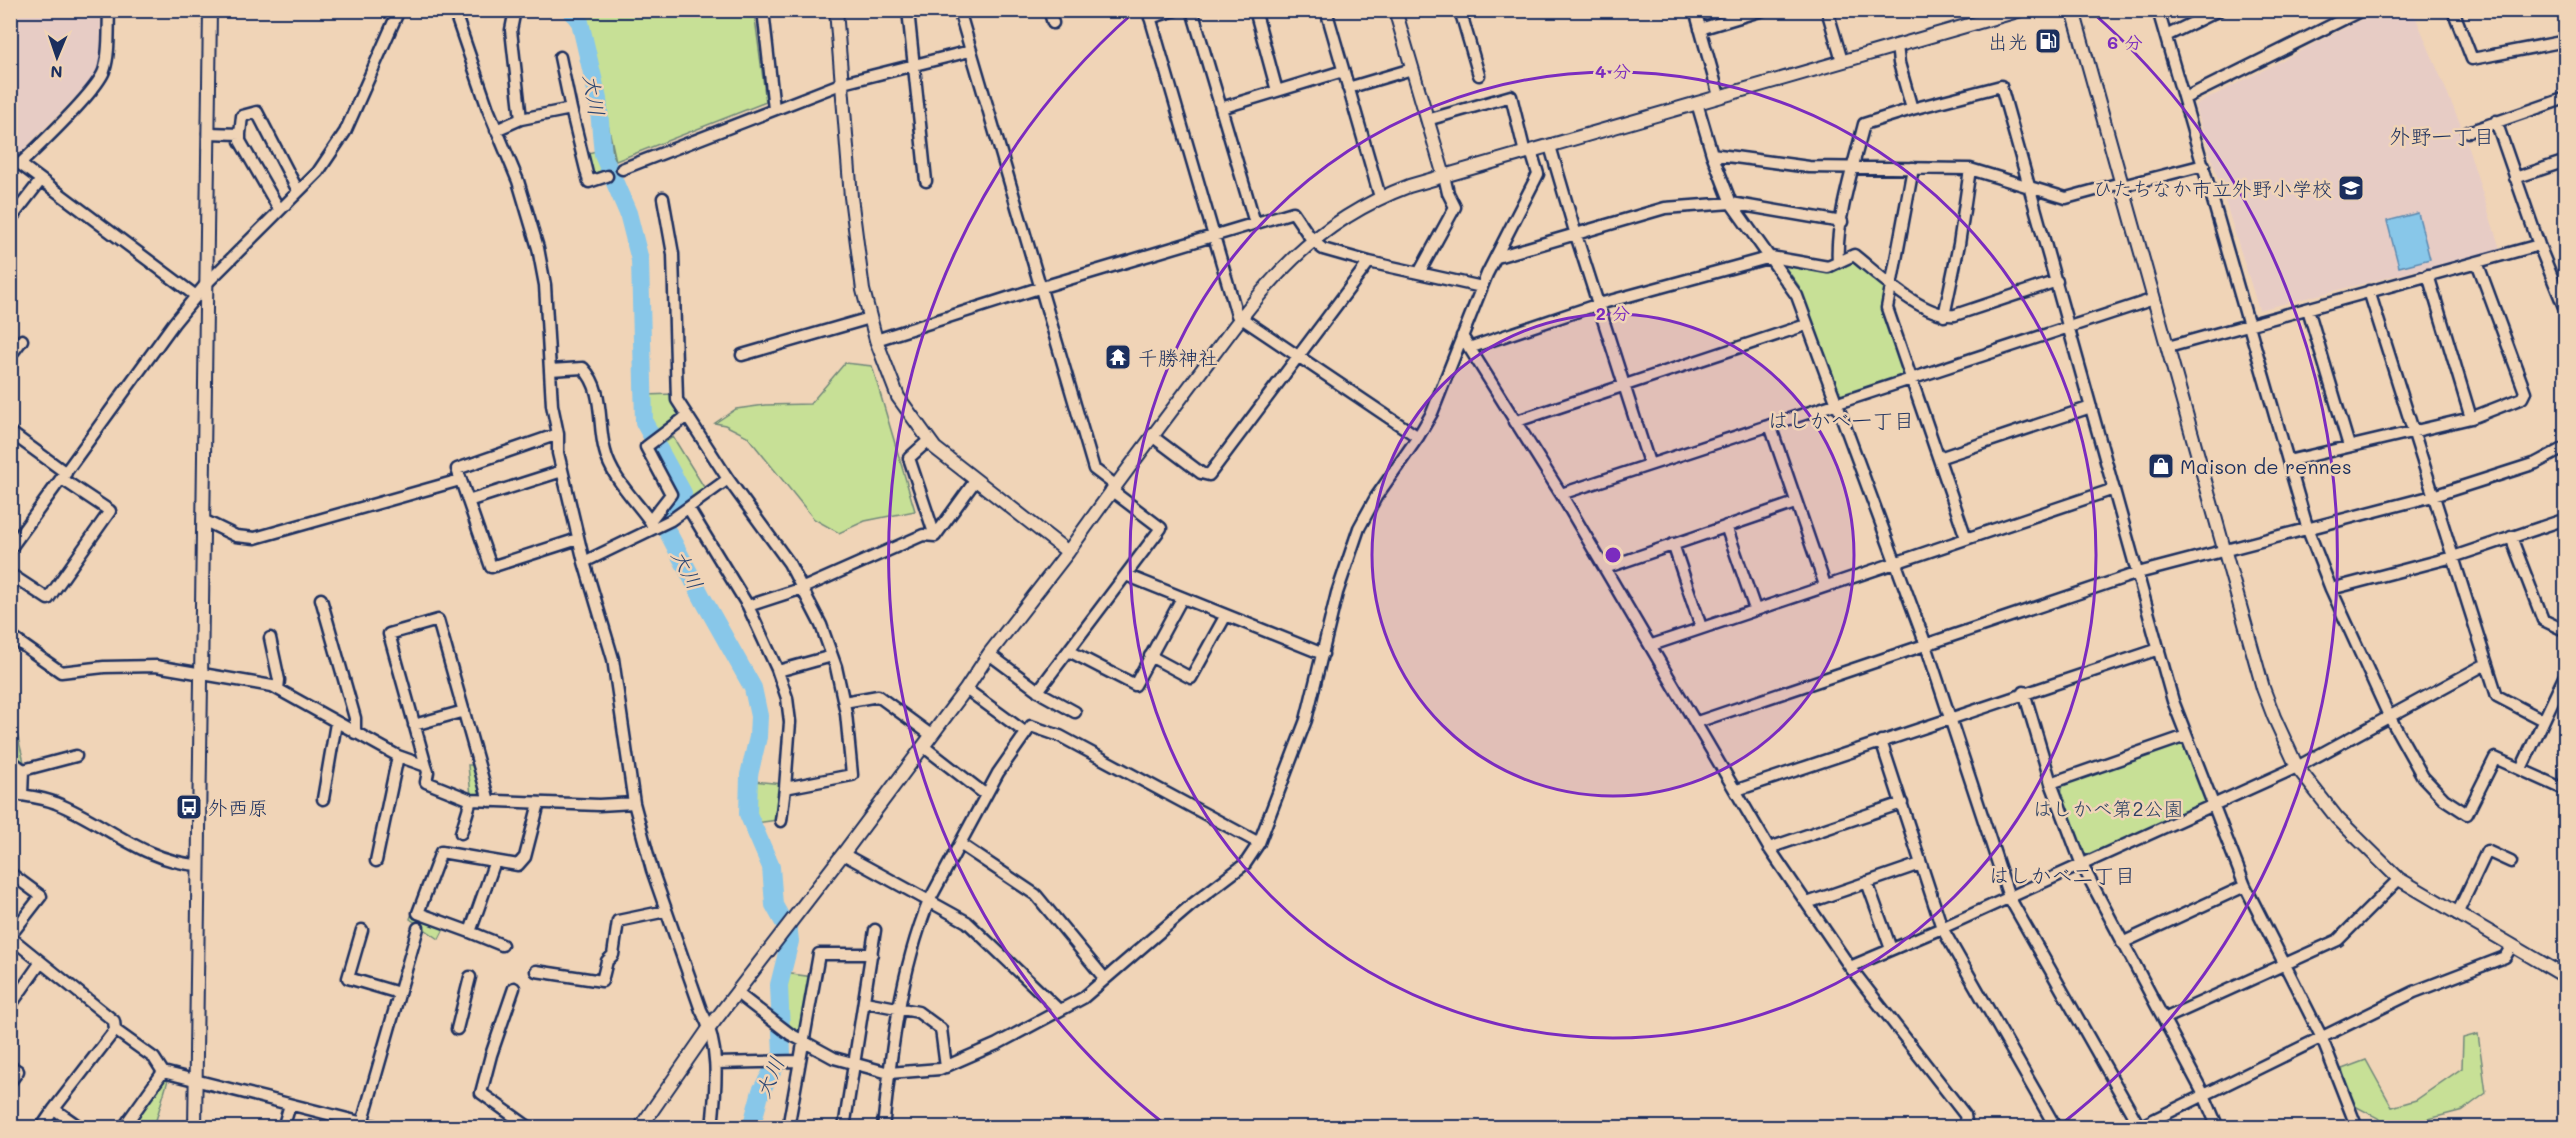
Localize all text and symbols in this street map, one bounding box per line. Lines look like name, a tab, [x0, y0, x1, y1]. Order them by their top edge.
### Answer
fuel station icon: 出光	[2033, 26, 2063, 56]
north arrow	[27, 27, 87, 87]
place label: 出光	[1988, 28, 2028, 54]
text: 6 分	[2107, 30, 2143, 54]
text: 4 分	[1595, 59, 1631, 83]
text: N	[50, 62, 63, 83]
water label: 大川	[578, 72, 612, 118]
district label: 外野一丁目	[2390, 122, 2495, 149]
school or university icon: ひたちなか市立外野小学校	[2336, 173, 2366, 203]
place label: ひたちなか市立外野小学校	[2093, 175, 2332, 201]
text: 2 分	[1596, 301, 1630, 325]
temple icon: 千勝神社	[1103, 342, 1133, 372]
place label: 千勝神社	[1138, 344, 1218, 370]
district label: はしかべ一丁目	[1768, 406, 1915, 433]
shop icon: Maison de rennes	[2146, 451, 2176, 481]
place label: Maison de rennes	[2180, 453, 2352, 479]
water label: 大川	[666, 544, 710, 594]
centre of rings	[1603, 545, 1623, 565]
bus stop icon: 外西原	[174, 792, 204, 822]
place label: 外西原	[208, 794, 268, 820]
park label: はしかべ第2公園	[2032, 795, 2184, 821]
district label: はしかべ二丁目	[1989, 861, 2136, 888]
water label: 大川	[748, 1052, 790, 1102]

